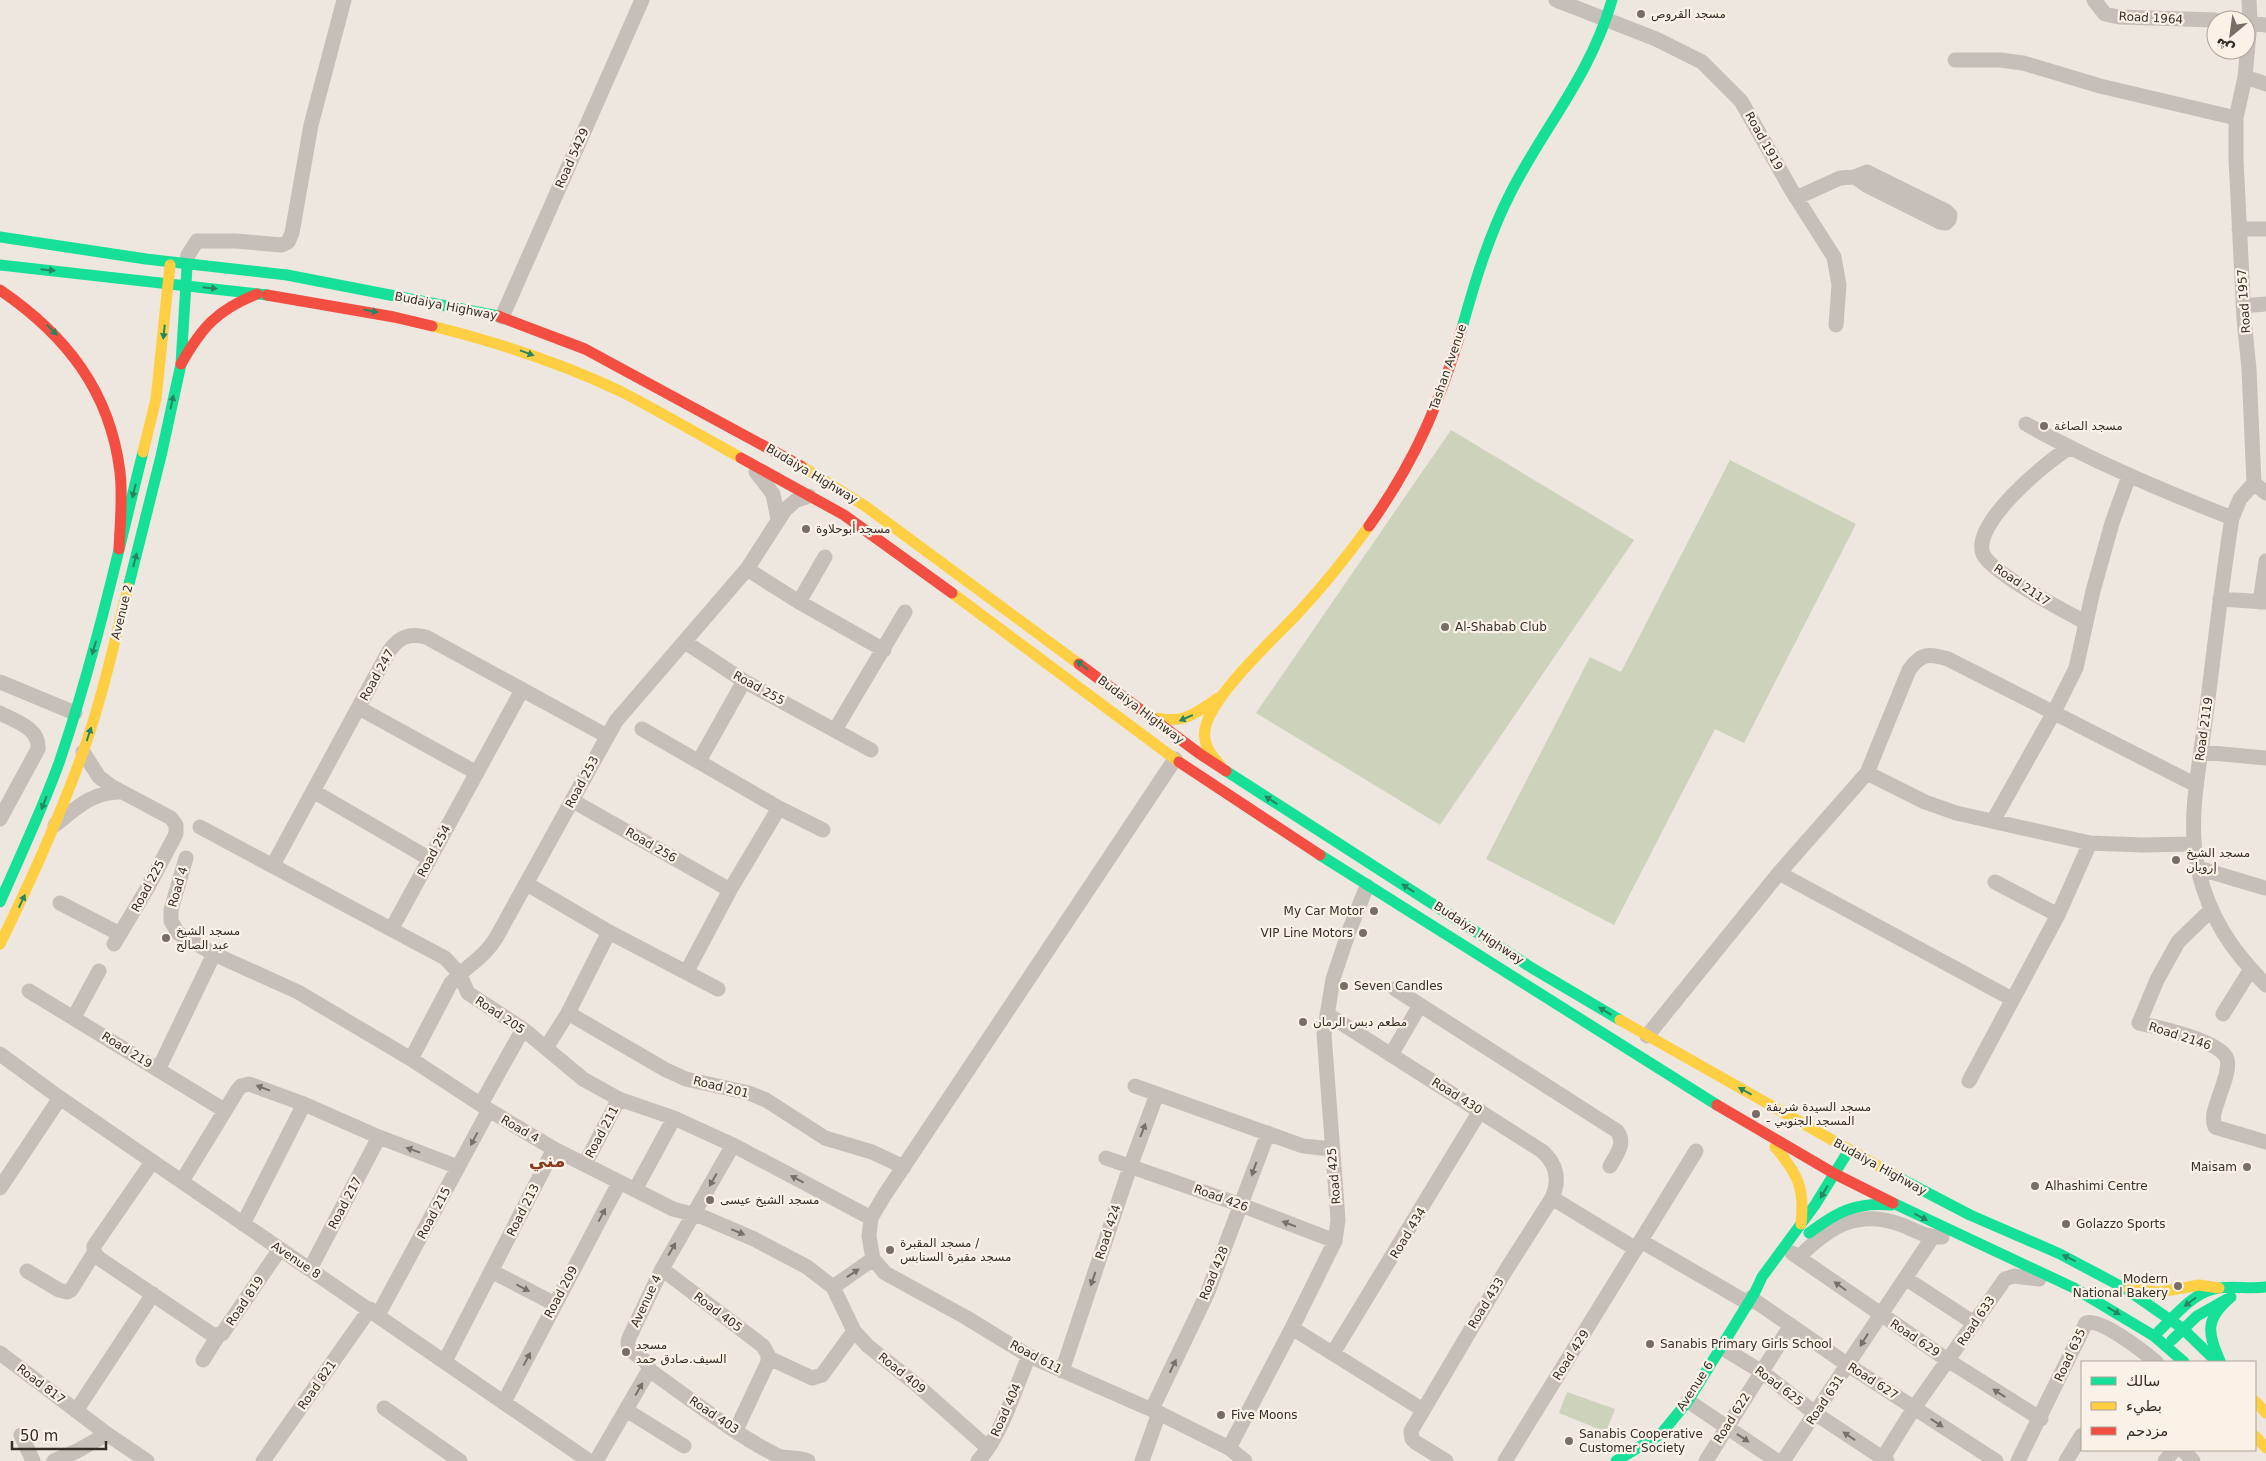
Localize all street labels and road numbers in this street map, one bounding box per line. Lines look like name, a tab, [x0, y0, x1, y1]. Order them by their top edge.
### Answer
street label: Road 1964	[2118, 9, 2184, 27]
street label: Road 1919	[1742, 109, 1786, 173]
street label: Road 5429	[552, 126, 592, 190]
street label: Road 1957	[2235, 268, 2253, 334]
street label: Budaiya Highway	[393, 289, 499, 323]
street label: Tashan Avenue	[1426, 322, 1469, 413]
street label: Budaiya Highway	[764, 441, 860, 507]
street label: Road 2117	[1991, 561, 2053, 609]
street label: Avenue 2	[108, 583, 136, 641]
street label: Road 247	[357, 647, 397, 703]
street label: Road 255	[731, 668, 787, 708]
street label: Budaiya Highway	[1095, 673, 1187, 747]
street label: Road 2119	[2193, 696, 2215, 762]
street label: Road 253	[562, 754, 602, 810]
street label: Road 254	[414, 823, 454, 879]
street label: Road 256	[623, 825, 679, 865]
street label: Road 225	[128, 858, 168, 914]
street label: Road 4	[166, 865, 190, 909]
street label: Budaiya Highway	[1431, 899, 1527, 967]
street label: Road 205	[473, 993, 527, 1037]
street label: Road 2146	[2147, 1019, 2213, 1053]
street label: Road 219	[99, 1029, 155, 1071]
street label: Road 201	[692, 1073, 750, 1101]
street label: Road 430	[1429, 1075, 1485, 1117]
street label: Road 211	[582, 1104, 622, 1160]
street label: Road 4	[499, 1113, 541, 1145]
street label: Budaiya Highway	[1831, 1136, 1929, 1198]
street label: Road 425	[1325, 1147, 1343, 1205]
street label: Road 217	[325, 1175, 365, 1231]
street label: Road 213	[504, 1181, 542, 1239]
street label: Road 426	[1192, 1182, 1250, 1214]
street label: Road 215	[414, 1185, 454, 1241]
street label: Road 424	[1093, 1203, 1123, 1261]
street label: Road 434	[1387, 1205, 1429, 1261]
street label: Avenue 8	[269, 1239, 323, 1281]
street label: Road 428	[1197, 1244, 1231, 1302]
street label: Road 209	[541, 1264, 581, 1320]
street label: Avenue 4	[628, 1273, 664, 1329]
street label: Road 819	[223, 1274, 267, 1328]
street label: Road 433	[1465, 1275, 1507, 1331]
street label: Road 405	[691, 1289, 745, 1335]
street label: Road 633	[1954, 1294, 1998, 1348]
street label: Road 629	[1888, 1316, 1942, 1360]
street label: Road 635	[2052, 1326, 2088, 1384]
street label: Road 429	[1550, 1327, 1592, 1383]
street label: Road 611	[1008, 1337, 1064, 1377]
street label: Road 409	[876, 1350, 928, 1396]
street label: Road 821	[295, 1358, 339, 1412]
street label: Avenue 6	[1674, 1359, 1716, 1413]
street label: Road 627	[1845, 1360, 1901, 1402]
street label: Road 817	[14, 1361, 68, 1407]
street label: Road 625	[1752, 1363, 1806, 1409]
street label: Road 631	[1803, 1373, 1847, 1427]
street label: Road 404	[988, 1381, 1024, 1439]
street label: Road 622	[1711, 1390, 1753, 1446]
street label: Road 403	[687, 1393, 741, 1437]

